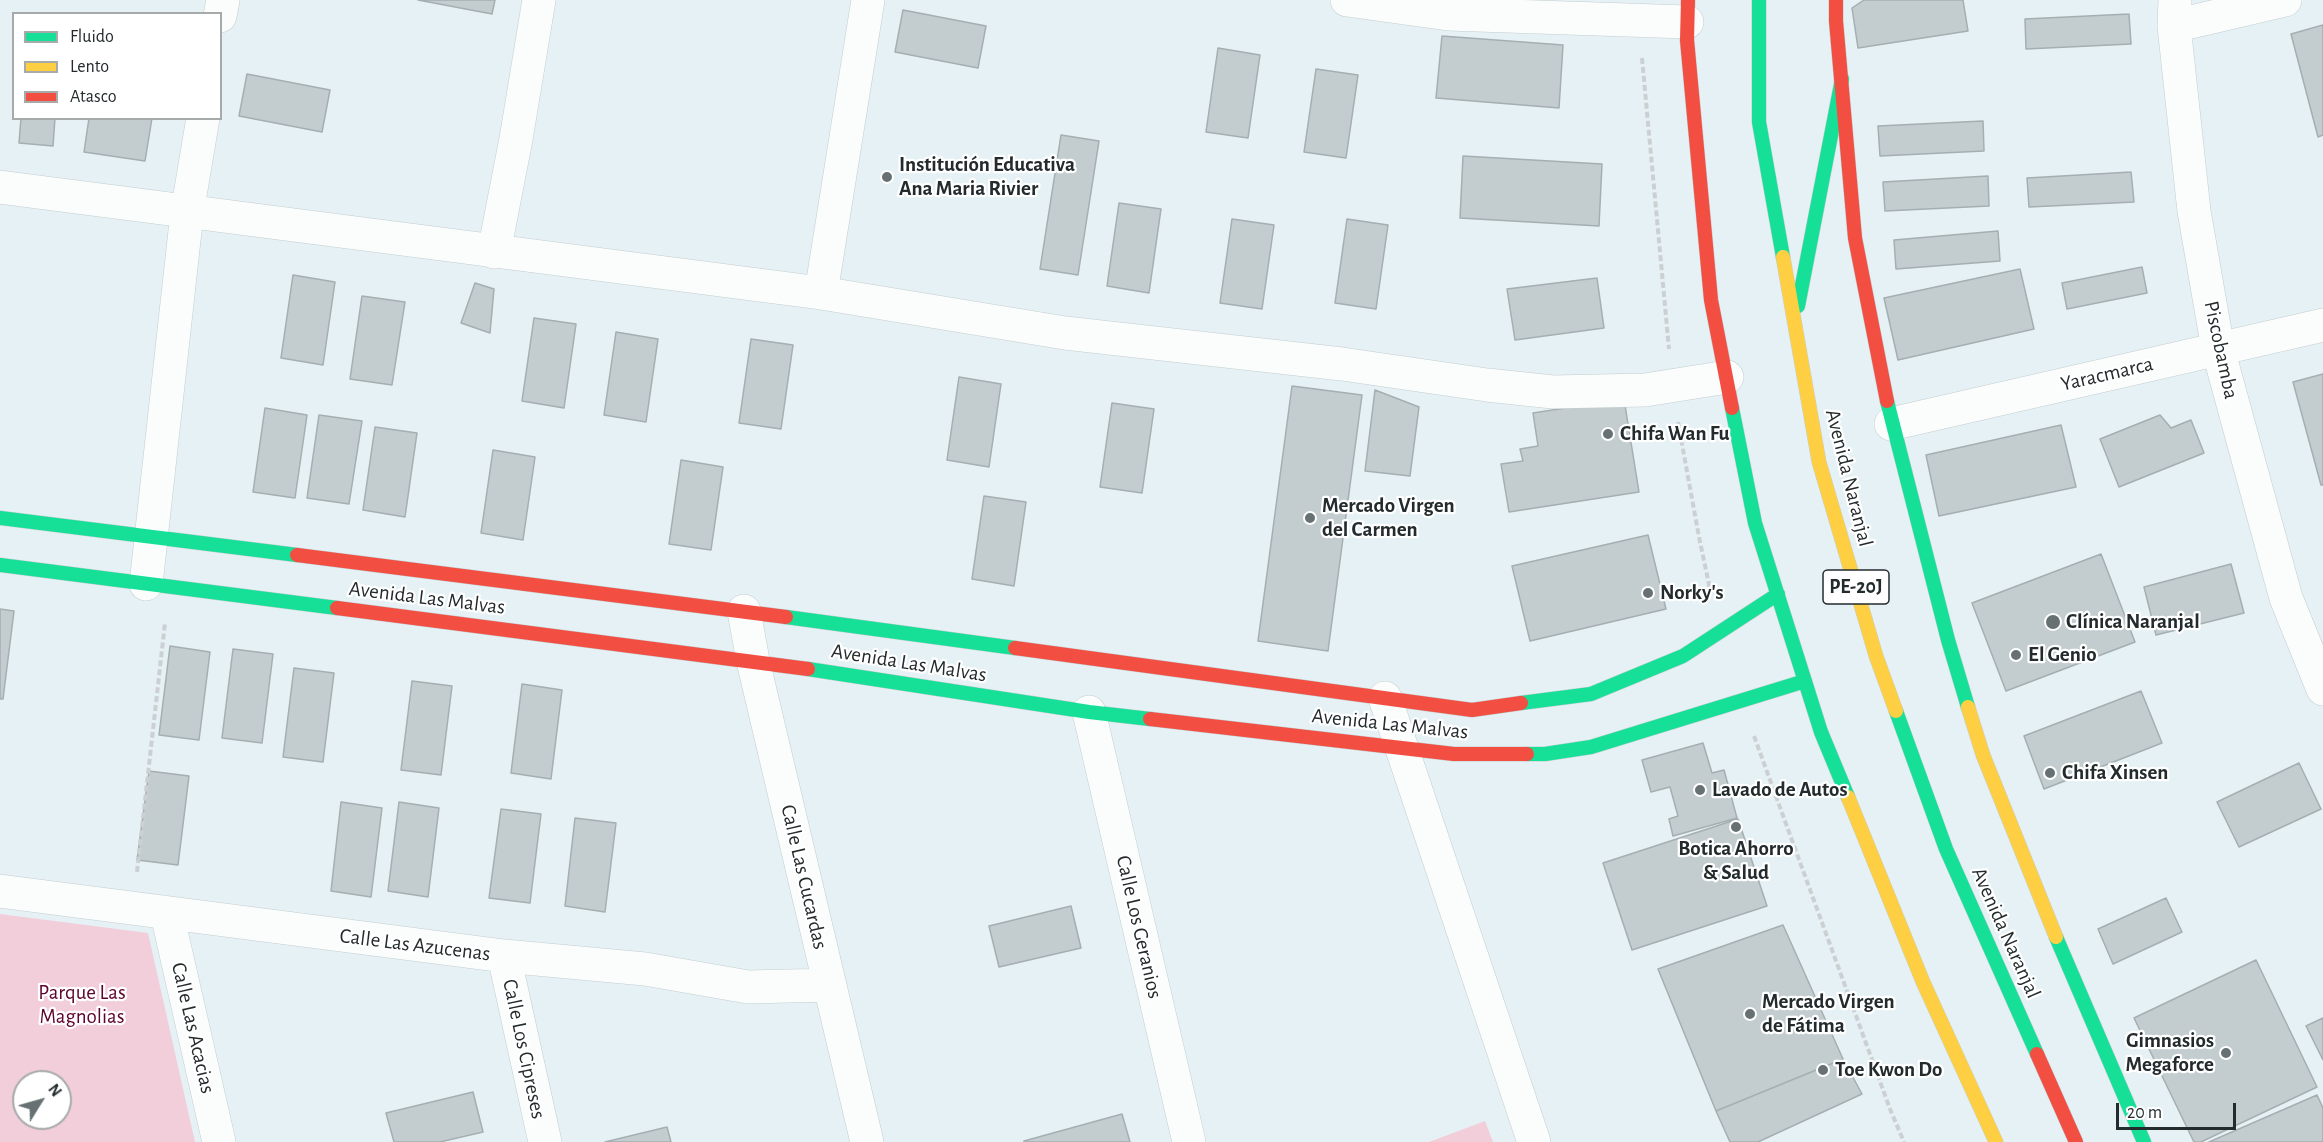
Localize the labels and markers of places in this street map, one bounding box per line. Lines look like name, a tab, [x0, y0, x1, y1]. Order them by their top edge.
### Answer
place label: Institución Educativa Ana Maria Rivier	[899, 152, 1075, 202]
marker: Institución Educativa Ana Maria Rivier	[880, 170, 894, 184]
place label: Chifa Wan Fu	[1620, 421, 1729, 447]
marker: Chifa Wan Fu	[1601, 427, 1615, 441]
place label: Mercado Virgen del Carmen	[1322, 493, 1455, 543]
marker: Mercado Virgen del Carmen	[1303, 511, 1317, 525]
place label: Norky's	[1660, 580, 1724, 606]
marker: Norky's	[1641, 586, 1655, 600]
place label: Clínica Naranjal	[2066, 609, 2200, 635]
marker: Clínica Naranjal	[2044, 613, 2062, 631]
place label: El Genio	[2028, 642, 2097, 668]
marker: El Genio	[2009, 648, 2023, 662]
place label: Chifa Xinsen	[2062, 760, 2168, 786]
marker: Chifa Xinsen	[2043, 766, 2057, 780]
place label: Lavado de Autos	[1712, 777, 1847, 803]
marker: Lavado de Autos	[1693, 783, 1707, 797]
marker: Botica Ahorro & Salud	[1729, 820, 1743, 834]
place label: Botica Ahorro & Salud	[1678, 836, 1794, 886]
place label: Mercado Virgen de Fátima	[1762, 989, 1895, 1039]
marker: Mercado Virgen de Fátima	[1743, 1007, 1757, 1021]
place label: Gimnasios Megaforce	[2126, 1028, 2214, 1078]
marker: Gimnasios Megaforce	[2219, 1046, 2233, 1060]
place label: Toe Kwon Do	[1835, 1057, 1942, 1083]
marker: Toe Kwon Do	[1816, 1063, 1830, 1077]

